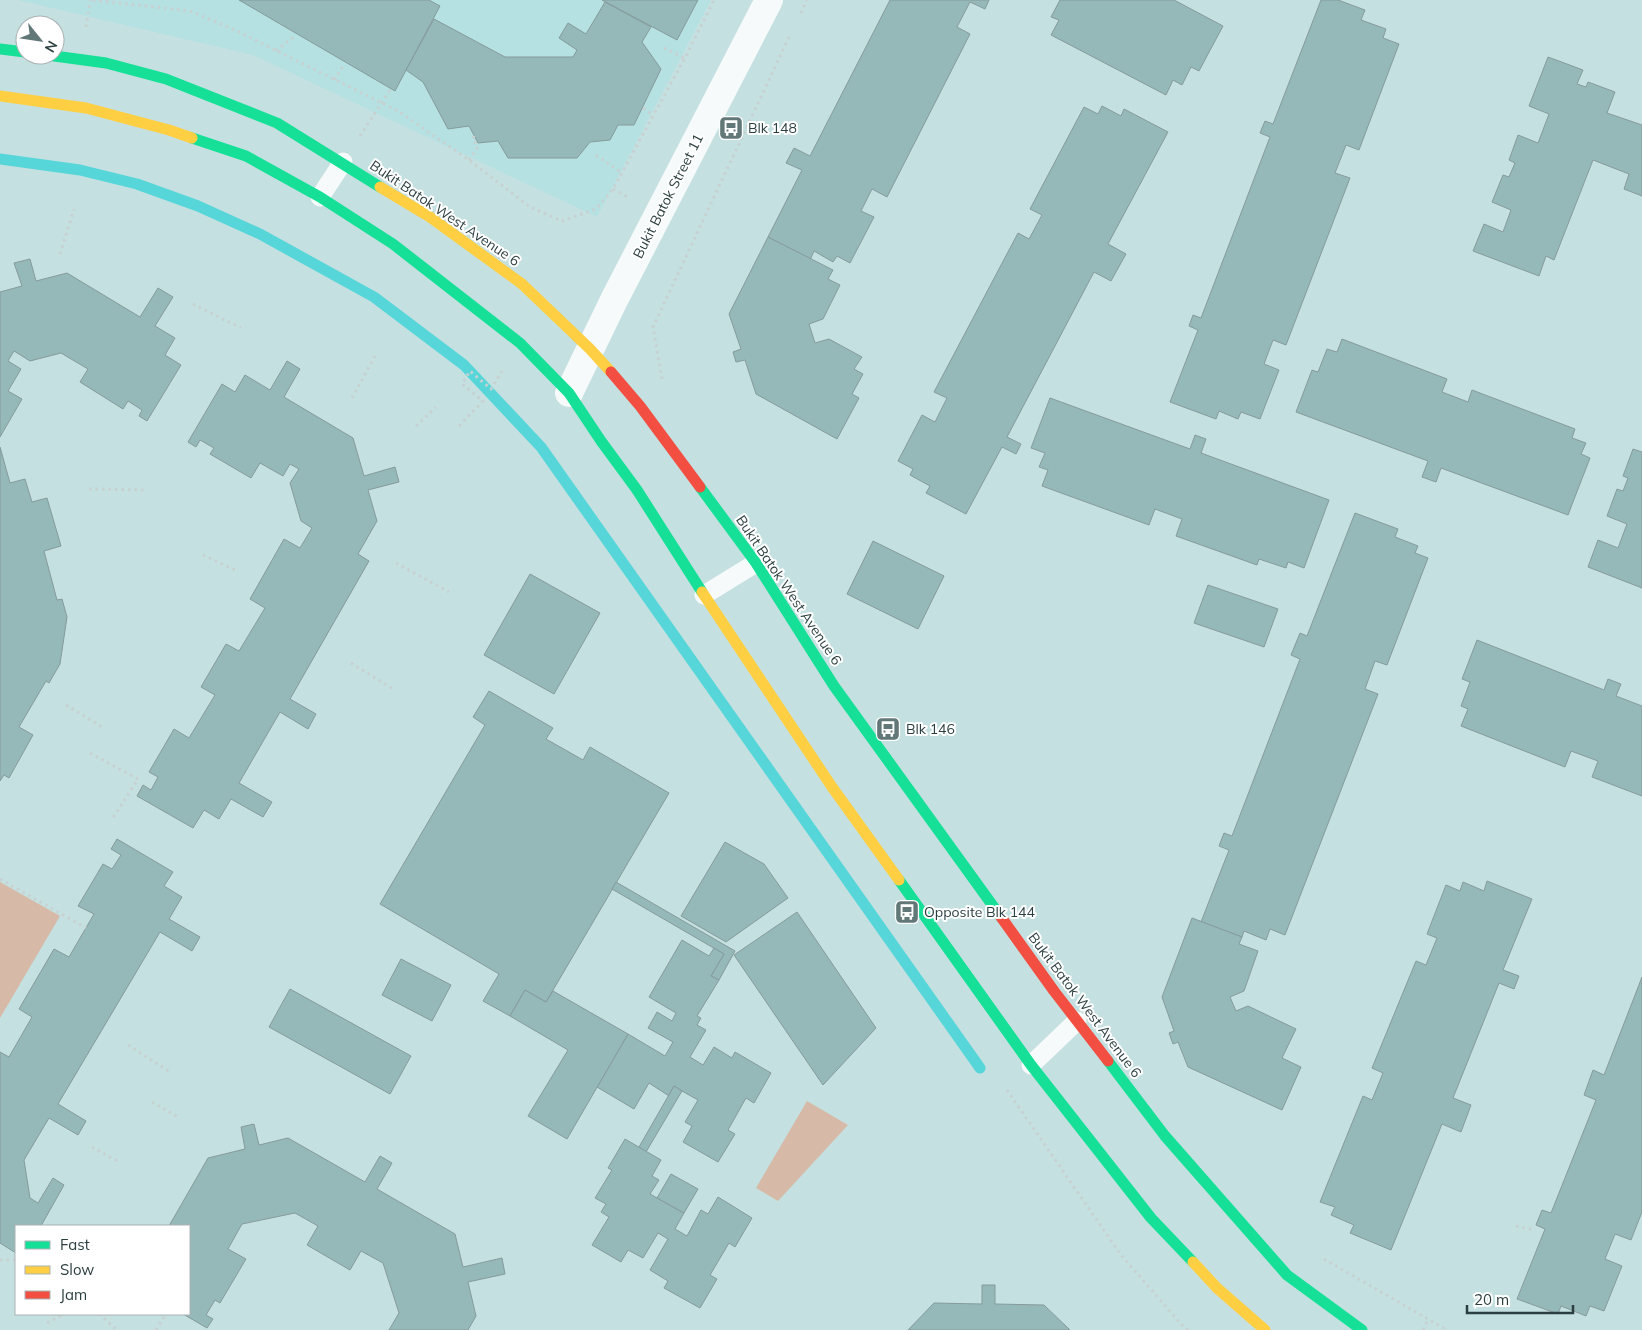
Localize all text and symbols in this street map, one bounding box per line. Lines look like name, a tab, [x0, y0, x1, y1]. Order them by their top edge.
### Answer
north arrow	[15, 15, 65, 65]
text: N	[41, 37, 62, 56]
bus stop icon: Blk 148	[718, 115, 744, 141]
place label: Blk 148	[748, 119, 797, 137]
street label: Bukit Batok Street 11	[629, 131, 707, 261]
street label: Bukit Batok West Avenue 6	[367, 156, 523, 270]
street label: Bukit Batok West Avenue 6	[732, 512, 846, 668]
bus stop icon: Blk 146	[875, 716, 901, 742]
place label: Blk 146	[906, 720, 955, 738]
bus stop icon: Opposite Blk 144	[894, 899, 920, 925]
place label: Opposite Blk 144	[924, 903, 1035, 921]
street label: Bukit Batok West Avenue 6	[1025, 929, 1145, 1081]
legend	[15, 1225, 190, 1315]
text: Fast	[60, 1235, 90, 1254]
text: Slow	[60, 1260, 94, 1279]
scale bar	[1467, 1282, 1573, 1314]
text: Jam	[60, 1285, 87, 1304]
text: 20 m	[1474, 1290, 1509, 1309]

